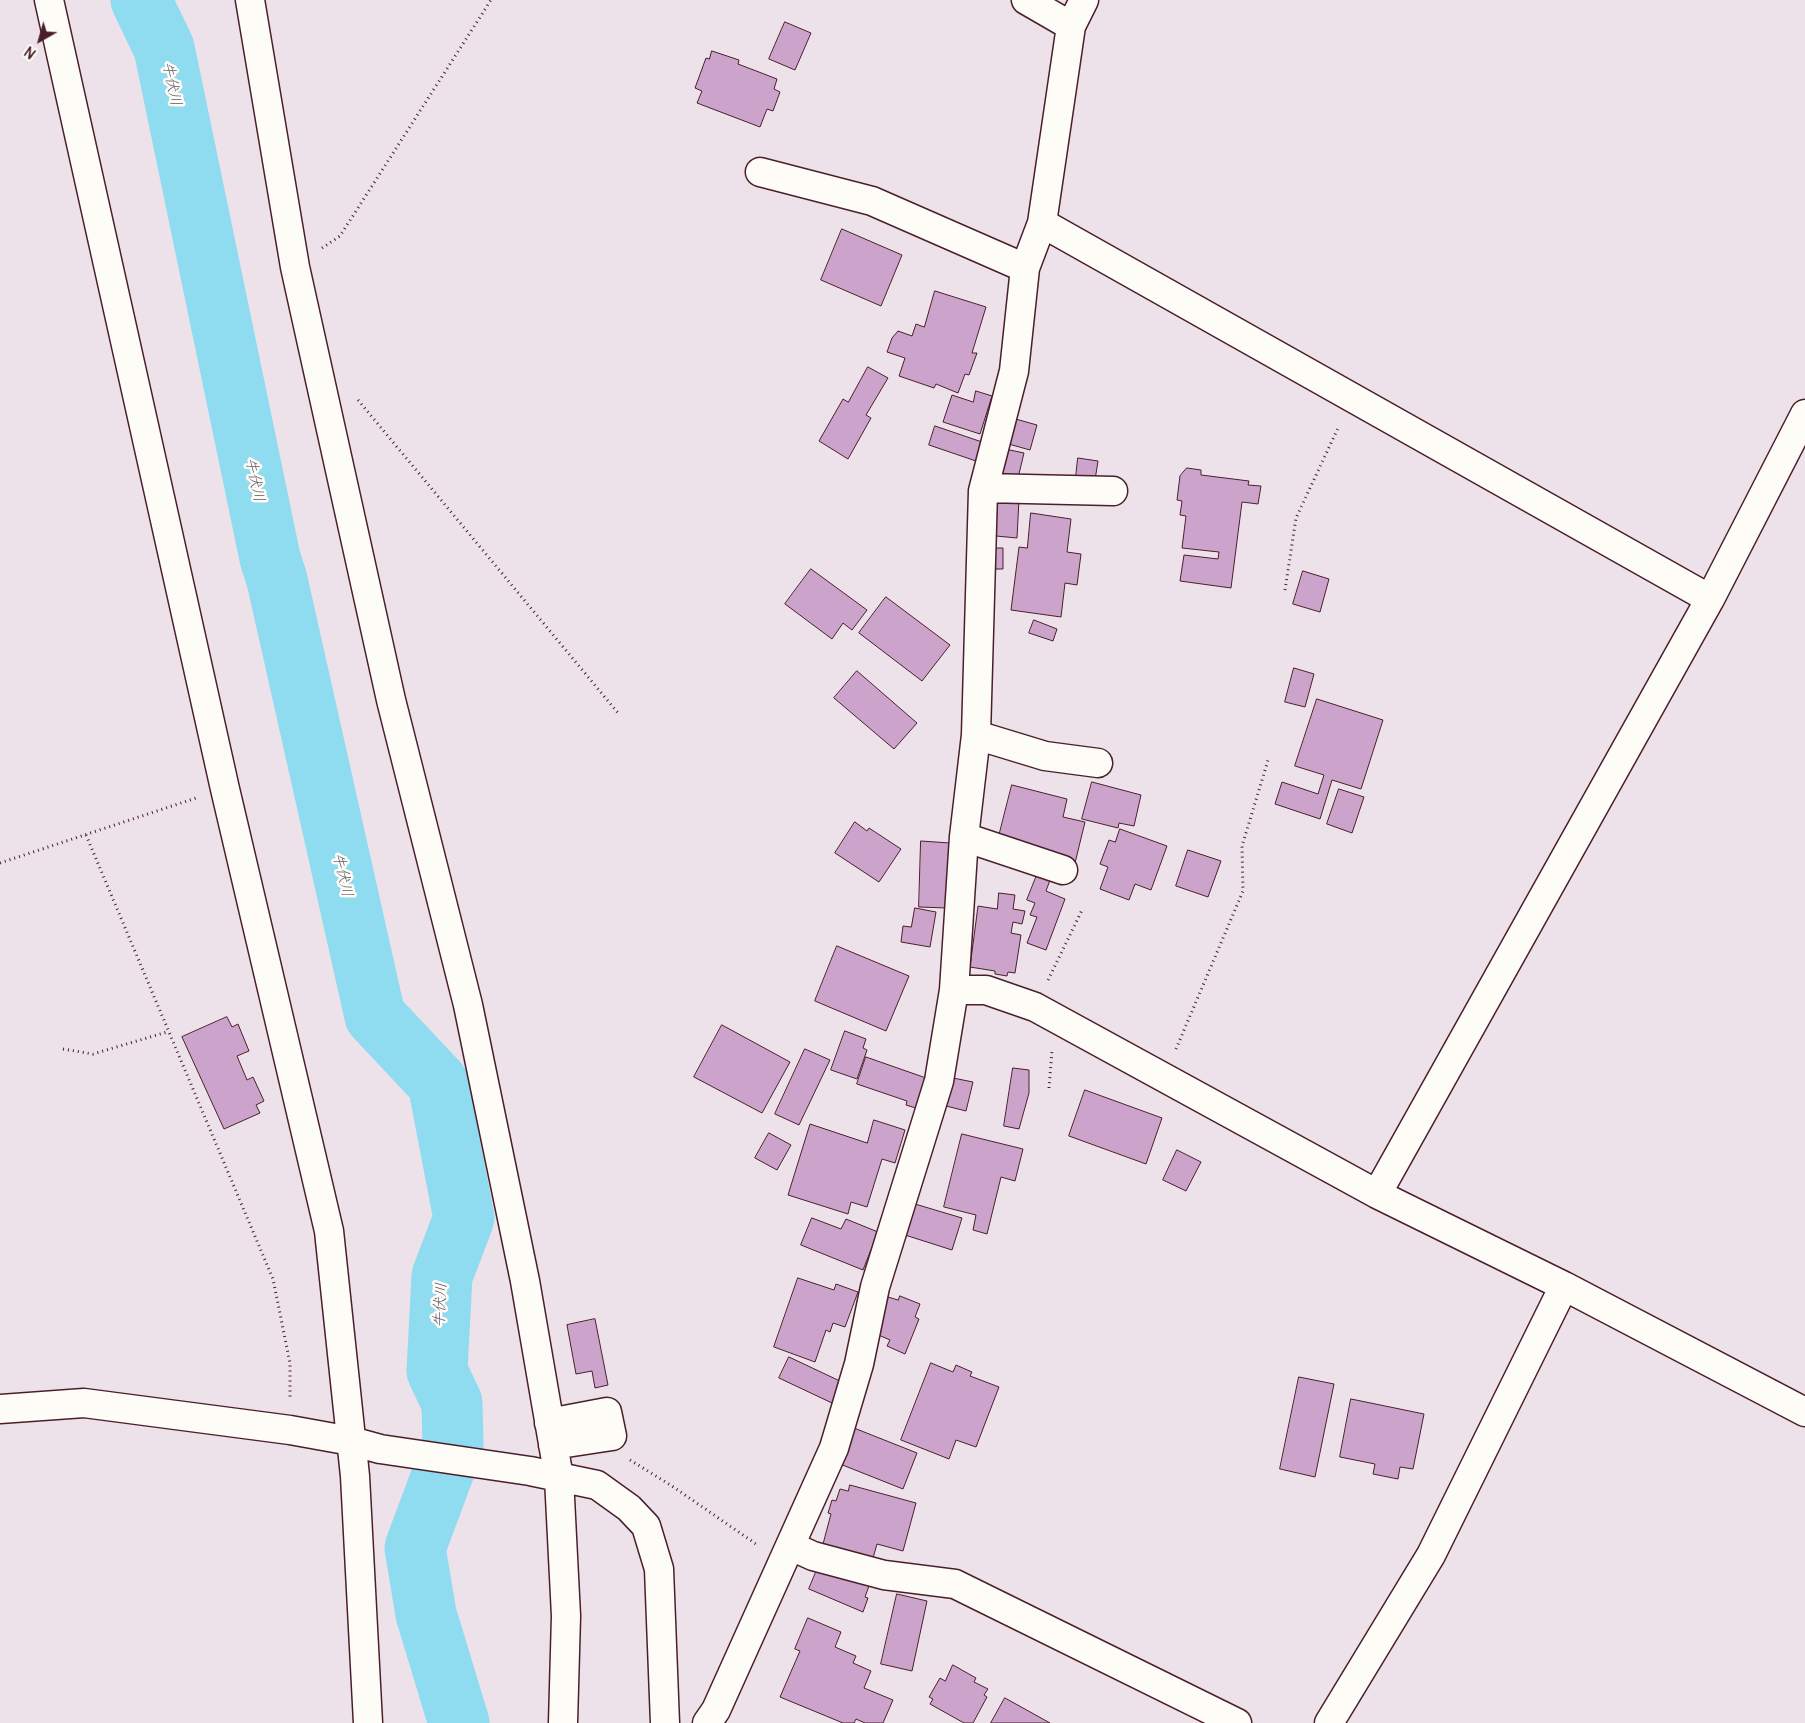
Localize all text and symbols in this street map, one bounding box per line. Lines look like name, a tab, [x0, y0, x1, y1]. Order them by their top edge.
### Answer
north arrow	[15, 15, 65, 65]
text: N	[21, 43, 39, 62]
water label: 牛伏川	[158, 60, 184, 108]
water label: 牛伏川	[241, 456, 267, 504]
water label: 牛伏川	[328, 851, 356, 899]
water label: 牛伏川	[431, 1282, 451, 1328]

